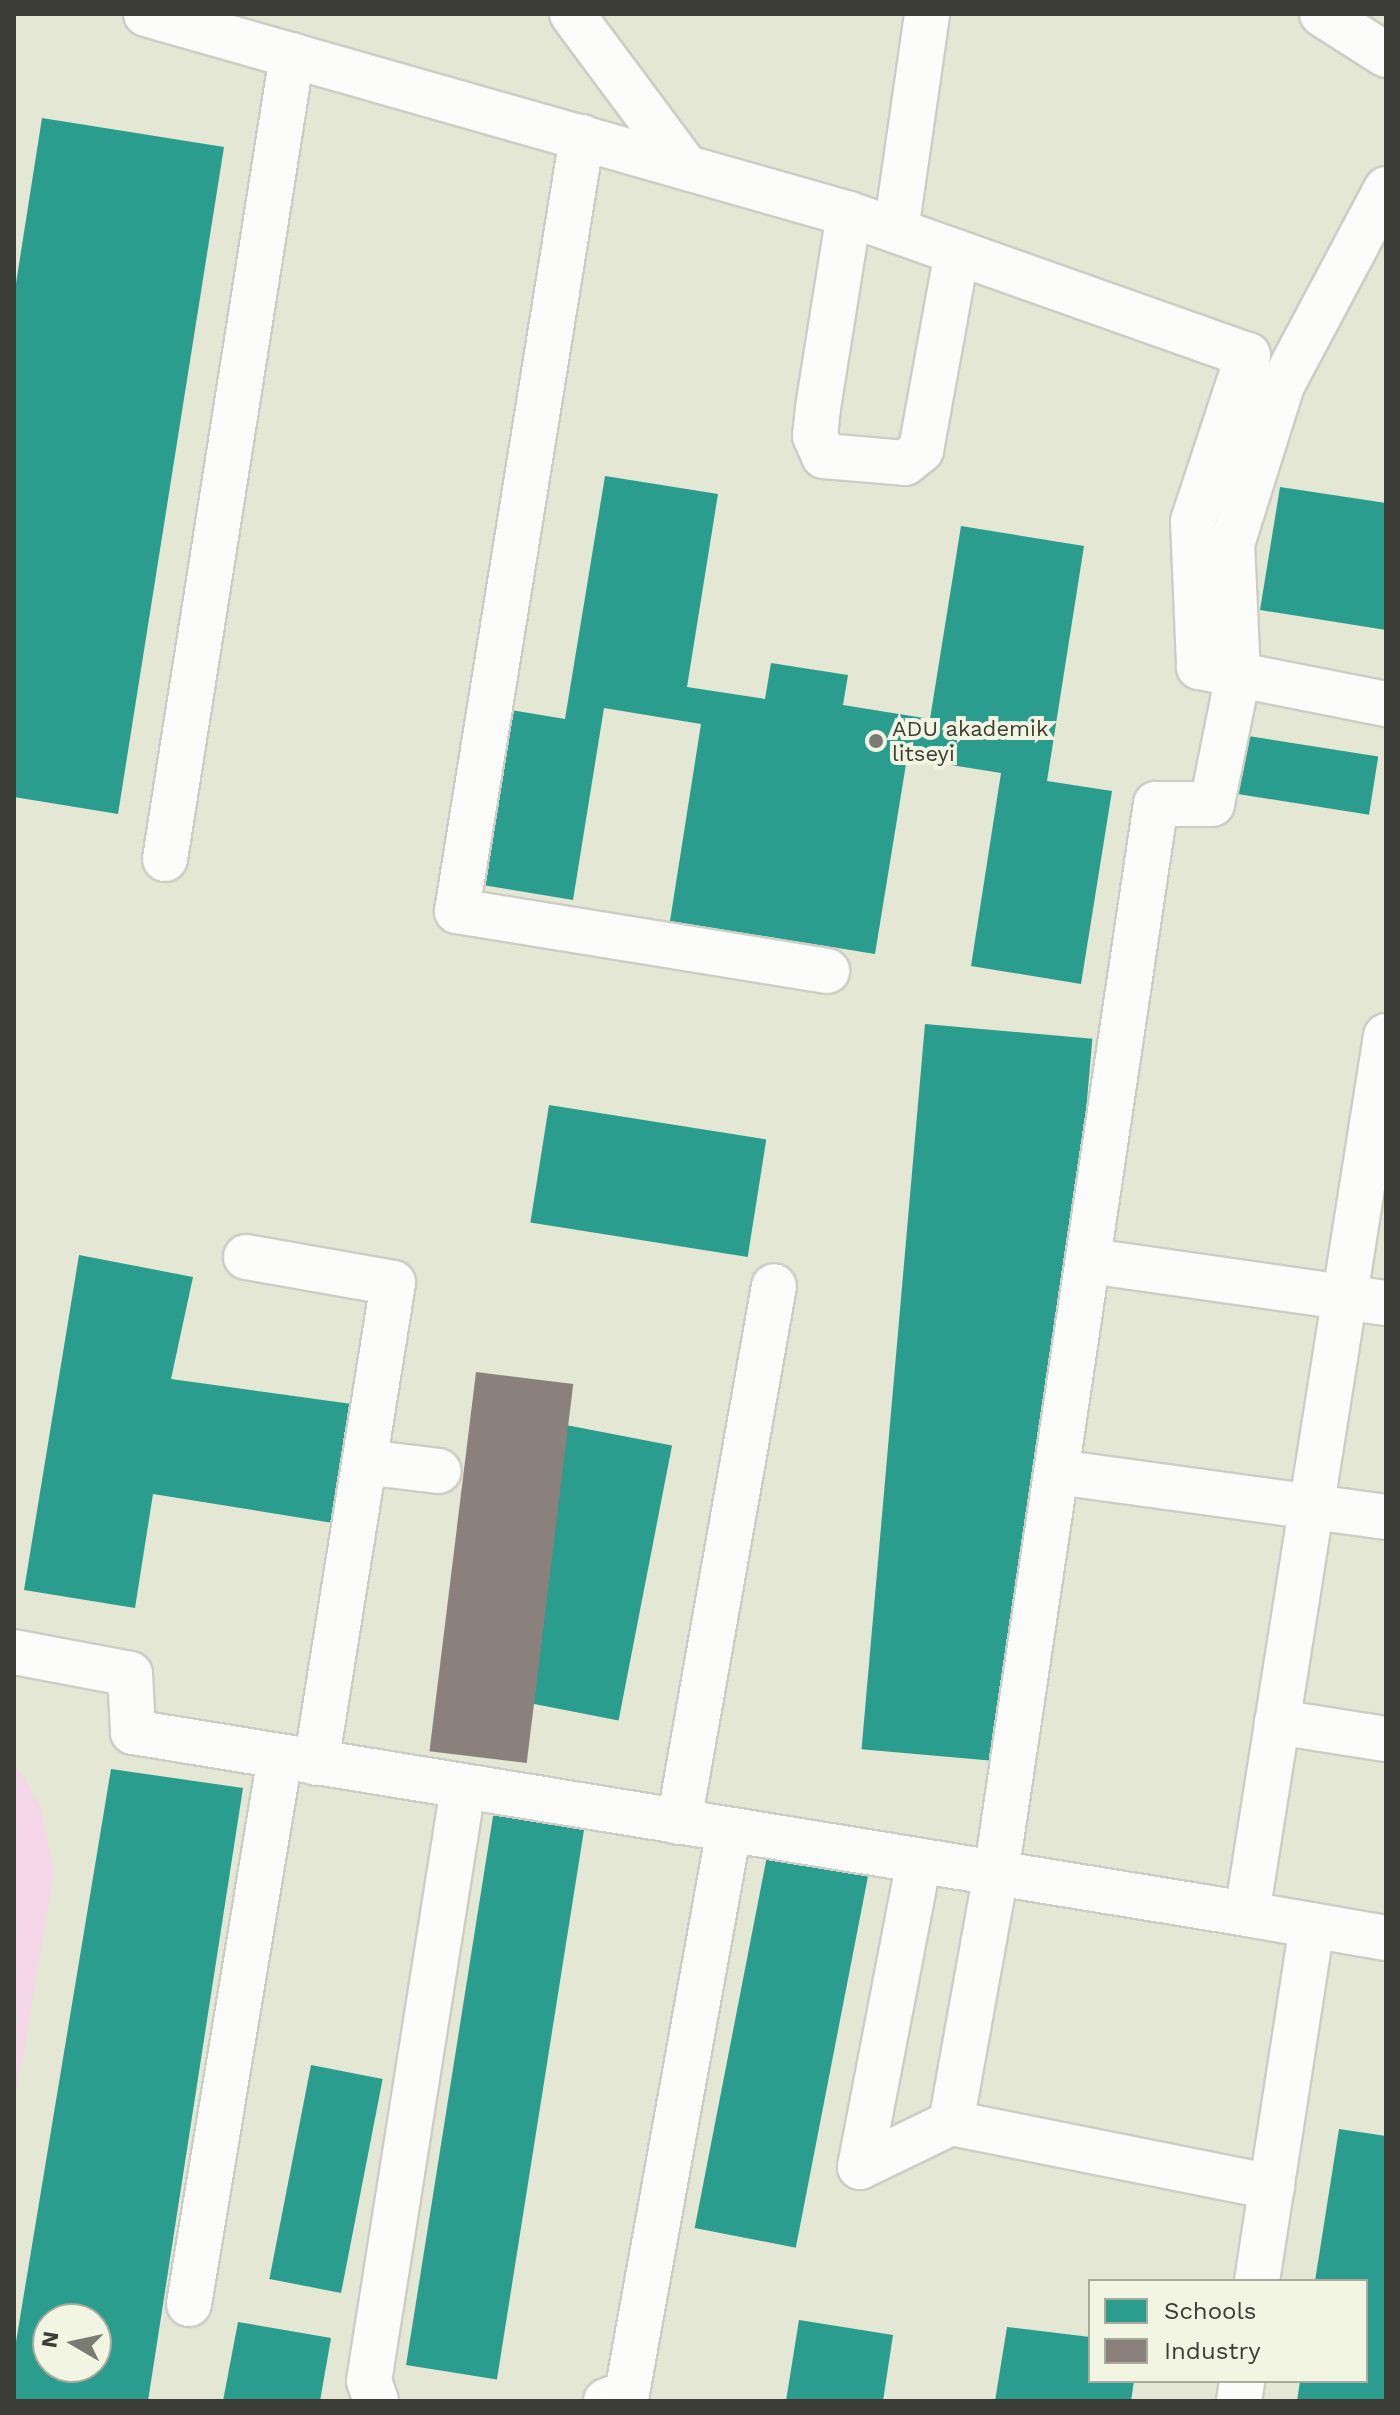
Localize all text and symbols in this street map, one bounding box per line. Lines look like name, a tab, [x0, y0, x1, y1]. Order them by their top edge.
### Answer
place label: ADU akademik litseyi	[892, 715, 1048, 766]
marker: ADU akademik litseyi	[867, 732, 885, 750]
legend	[1088, 2279, 1368, 2383]
text: Schools	[1164, 2297, 1256, 2325]
north arrow	[32, 2303, 112, 2383]
text: N	[36, 2329, 63, 2349]
text: Industry	[1164, 2337, 1261, 2365]

